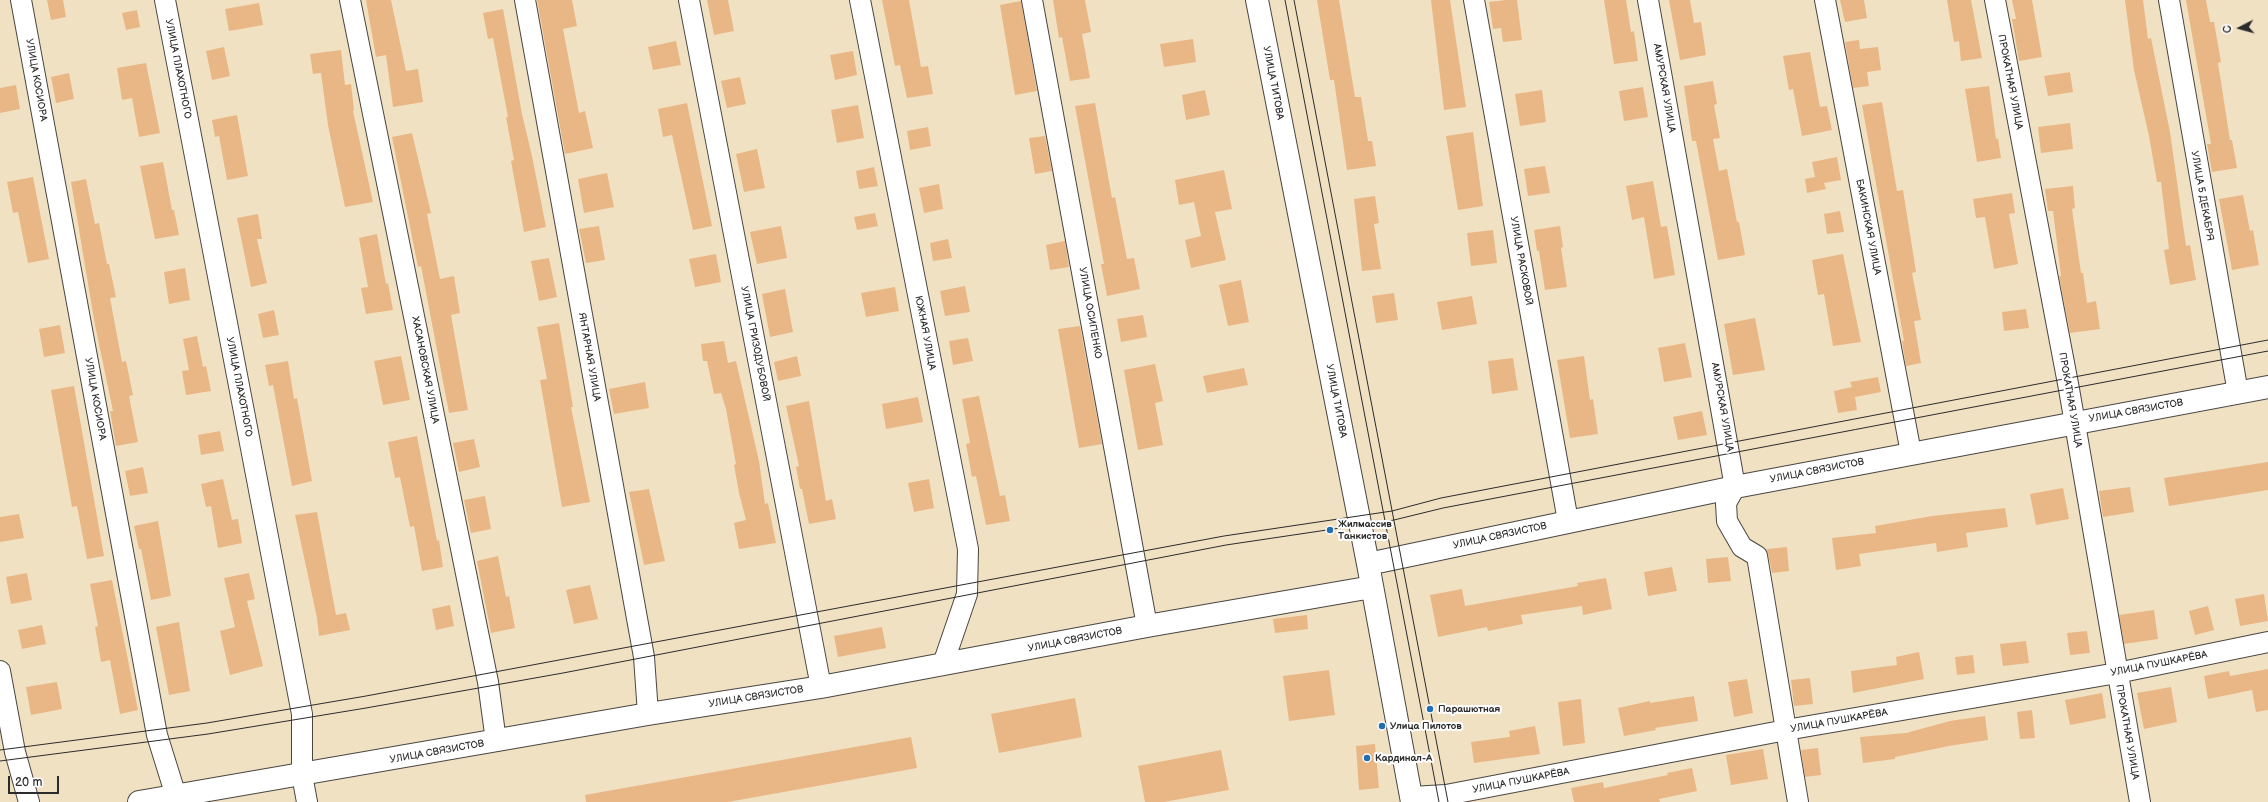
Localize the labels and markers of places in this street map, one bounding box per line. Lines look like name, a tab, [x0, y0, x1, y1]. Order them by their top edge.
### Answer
place label: Жилмассив Танкистов	[1338, 518, 1392, 542]
marker: Жилмассив Танкистов	[1325, 525, 1335, 535]
place label: Парашютная	[1438, 703, 1500, 715]
marker: Парашютная	[1425, 704, 1435, 714]
place label: Улица Пилотов	[1390, 720, 1462, 732]
marker: Улица Пилотов	[1377, 721, 1387, 731]
place label: Кардинал-А	[1375, 752, 1432, 764]
marker: Кардинал-А	[1362, 753, 1372, 763]

